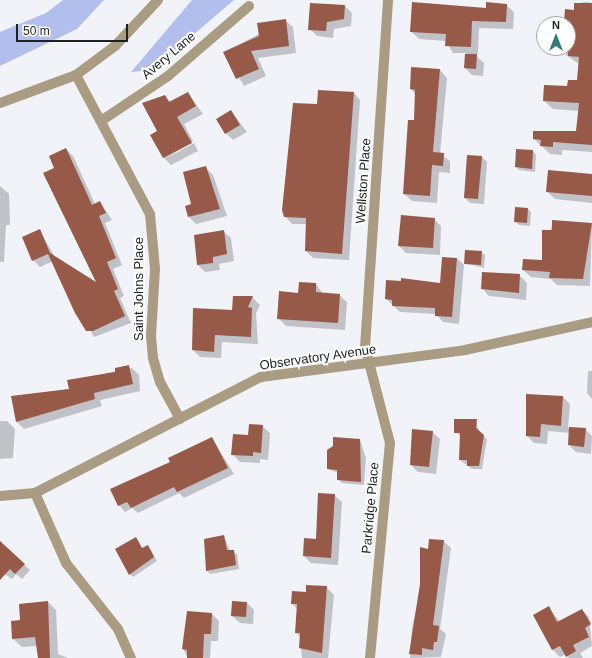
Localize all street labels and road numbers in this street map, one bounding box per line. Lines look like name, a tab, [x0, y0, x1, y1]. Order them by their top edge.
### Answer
street label: Avery Lane	[139, 29, 199, 83]
street label: Wellston Place	[353, 138, 375, 224]
street label: Saint Johns Place	[131, 237, 147, 341]
street label: Observatory Avenue	[258, 342, 378, 374]
street label: Parkridge Place	[359, 462, 383, 554]

